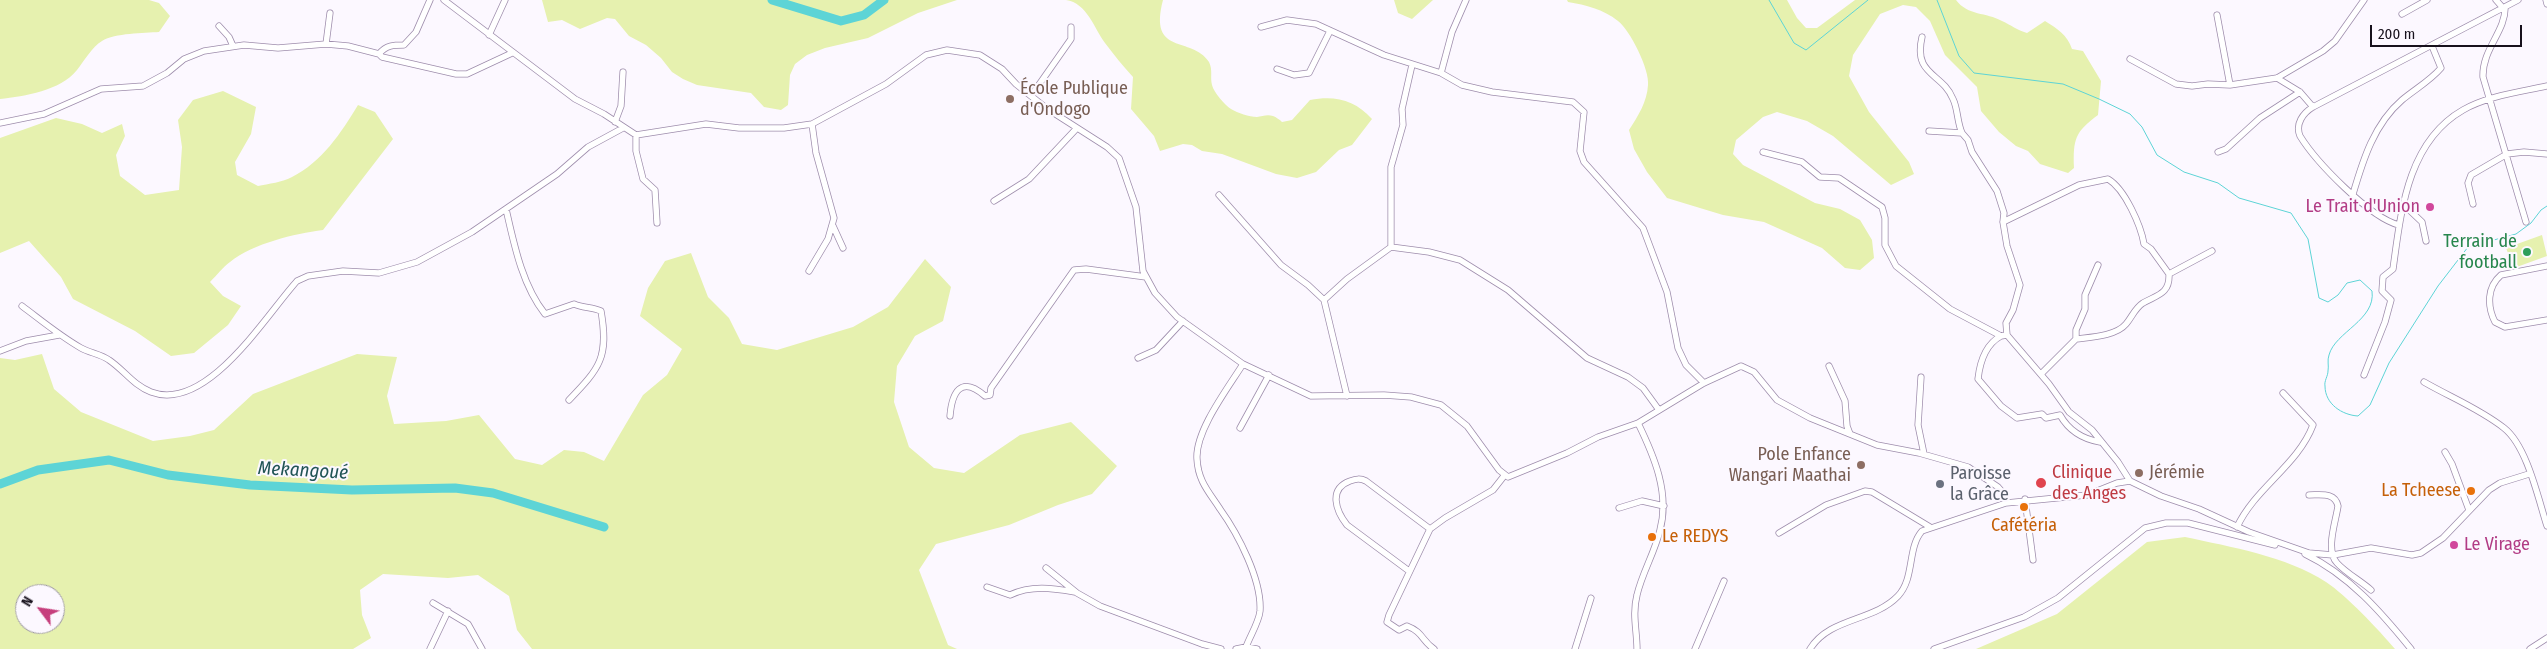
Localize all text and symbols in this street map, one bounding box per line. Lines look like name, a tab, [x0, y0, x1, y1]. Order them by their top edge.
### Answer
scale bar	[2372, 15, 2524, 47]
text: 200 m	[2378, 25, 2415, 43]
place label: École Publique d'Ondogo	[1020, 78, 1128, 120]
marker: École Publique d'Ondogo	[1004, 93, 1016, 105]
place label: Le Trait d'Union	[2305, 196, 2420, 218]
marker: Le Trait d'Union	[2424, 201, 2436, 213]
place label: Terrain de football	[2443, 231, 2517, 274]
marker: Terrain de football	[2521, 246, 2533, 258]
place label: Pole Enfance Wangari Maathai	[1729, 444, 1851, 486]
water label: Mekangoué	[257, 457, 349, 485]
marker: Pole Enfance Wangari Maathai	[1855, 459, 1867, 471]
place label: Clinique des Anges	[2052, 462, 2126, 504]
place label: Jérémie	[2149, 462, 2205, 484]
place label: Paroisse la Grâce	[1950, 463, 2011, 506]
marker: Jérémie	[2133, 467, 2145, 479]
marker: Clinique des Anges	[2034, 476, 2048, 490]
marker: Paroisse la Grâce	[1934, 478, 1946, 490]
place label: La Tcheese	[2381, 480, 2461, 502]
marker: La Tcheese	[2465, 485, 2477, 497]
marker: Cafétéria	[2018, 501, 2030, 513]
place label: Cafétéria	[1991, 515, 2057, 537]
place label: Le REDYS	[1662, 526, 1728, 548]
marker: Le REDYS	[1646, 531, 1658, 543]
place label: Le Virage	[2464, 534, 2530, 556]
marker: Le Virage	[2448, 539, 2460, 551]
north arrow	[15, 584, 65, 634]
text: N	[18, 594, 37, 610]

